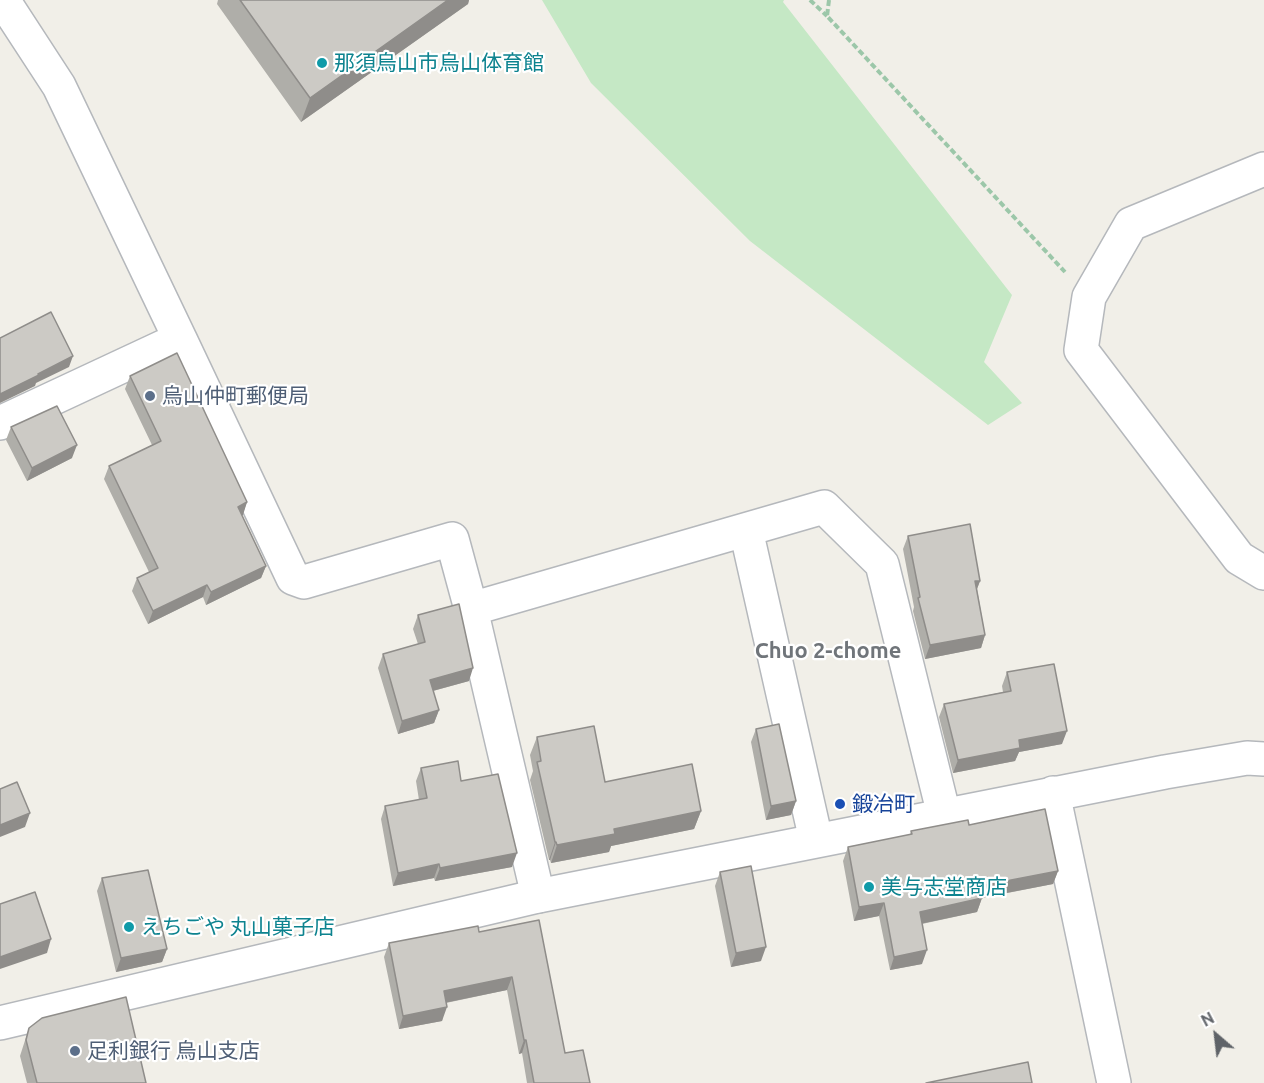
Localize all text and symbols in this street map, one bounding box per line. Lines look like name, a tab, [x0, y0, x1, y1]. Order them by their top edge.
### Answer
place label: 那須烏山市烏山体育館	[334, 50, 544, 76]
marker: 那須烏山市烏山体育館	[315, 56, 329, 70]
place label: 烏山仲町郵便局	[162, 383, 309, 409]
marker: 烏山仲町郵便局	[143, 389, 157, 403]
district label: Chuo 2-chome	[755, 638, 901, 664]
place label: 鍛冶町	[852, 791, 915, 817]
marker: 鍛冶町	[833, 797, 847, 811]
place label: 美与志堂商店	[881, 874, 1007, 900]
marker: 美与志堂商店	[862, 880, 876, 894]
place label: えちごや 丸山菓子店	[141, 914, 335, 940]
marker: えちごや 丸山菓子店	[122, 920, 136, 934]
north arrow	[1186, 1005, 1246, 1065]
text: N	[1198, 1008, 1217, 1030]
place label: 足利銀行 烏山支店	[87, 1038, 260, 1064]
marker: 足利銀行 烏山支店	[68, 1044, 82, 1058]

